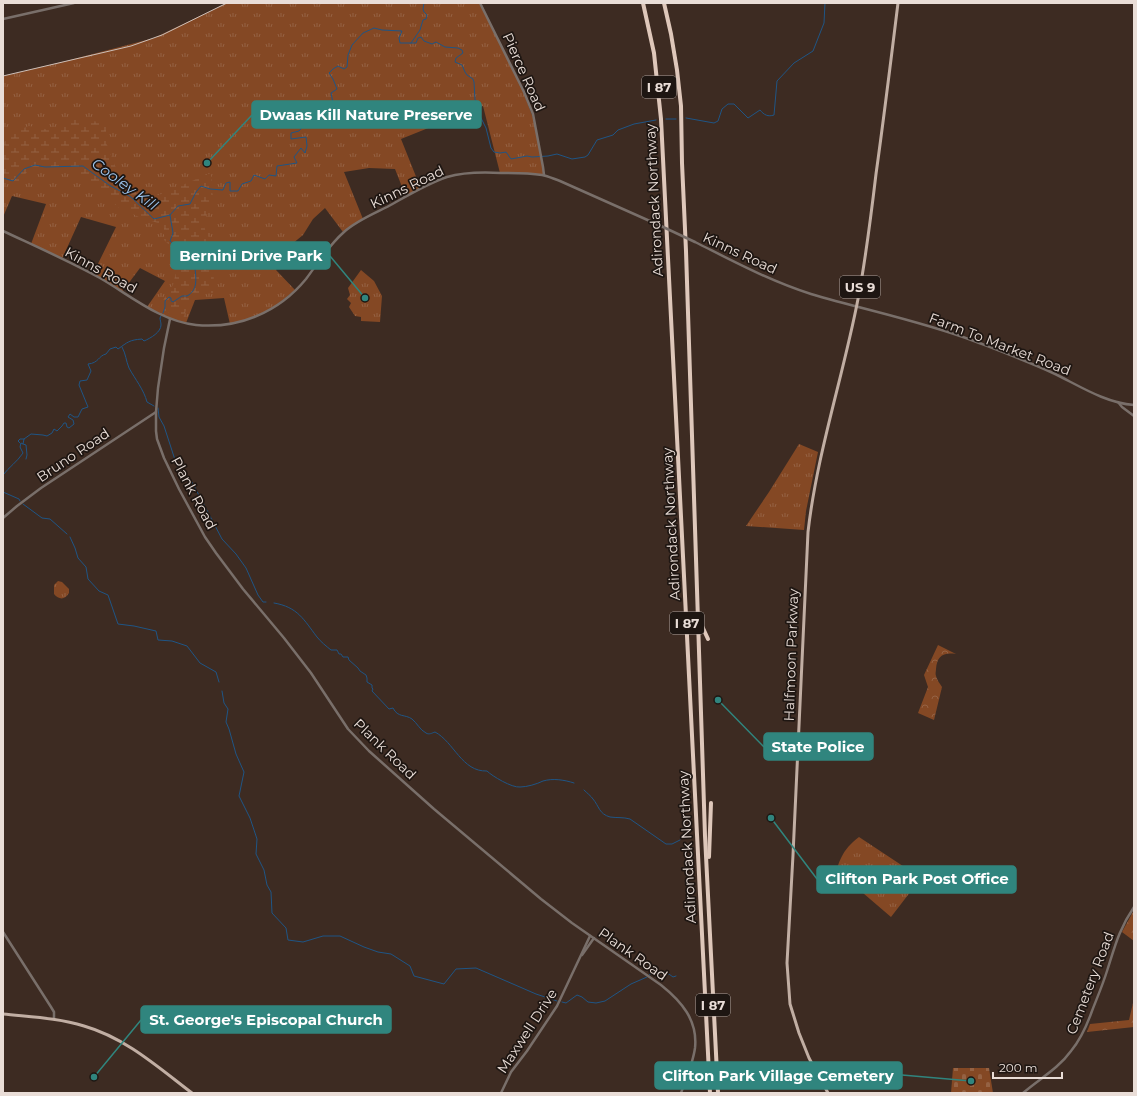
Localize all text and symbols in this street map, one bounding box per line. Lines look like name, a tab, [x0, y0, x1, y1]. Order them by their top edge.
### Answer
street label: Pierce Road	[499, 30, 549, 114]
road number: I 87	[642, 76, 676, 98]
callout: Dwaas Kill Nature Preserve	[252, 101, 481, 128]
text: Dwaas Kill Nature Preserve	[260, 105, 472, 124]
street label: Adirondack Northway	[641, 123, 667, 277]
water label: Cooley Kill	[88, 154, 162, 214]
street label: Kinns Road	[367, 161, 447, 213]
street label: Kinns Road	[700, 228, 780, 278]
callout: Bernini Drive Park	[171, 242, 330, 269]
street label: Kinns Road	[62, 243, 140, 297]
text: Bernini Drive Park	[179, 246, 323, 265]
road number: US 9	[840, 276, 880, 298]
street label: Farm To Market Road	[927, 309, 1073, 379]
street label: Bruno Road	[33, 424, 113, 486]
street label: Adirondack Northway	[658, 447, 684, 601]
street label: Plank Road	[167, 453, 221, 533]
street label: Halfmoon Parkway	[780, 588, 802, 722]
road number: I 87	[670, 612, 704, 634]
street label: Plank Road	[350, 715, 420, 783]
callout: State Police	[764, 733, 873, 760]
text: State Police	[772, 737, 864, 756]
street label: Adirondack Northway	[674, 770, 700, 924]
callout: Clifton Park Post Office	[817, 866, 1016, 893]
text: Clifton Park Post Office	[825, 869, 1009, 888]
street label: Plank Road	[595, 924, 671, 984]
street label: Cemetery Road	[1062, 929, 1118, 1037]
street label: Maxwell Drive	[493, 985, 561, 1077]
road number: I 87	[696, 994, 730, 1016]
callout: St. George's Episcopal Church	[141, 1006, 391, 1033]
text: St. George's Episcopal Church	[149, 1010, 383, 1029]
scale bar	[993, 1054, 1062, 1080]
text: 200 m	[999, 1060, 1038, 1075]
callout: Clifton Park Village Cemetery	[655, 1062, 902, 1089]
text: Clifton Park Village Cemetery	[662, 1066, 895, 1085]

